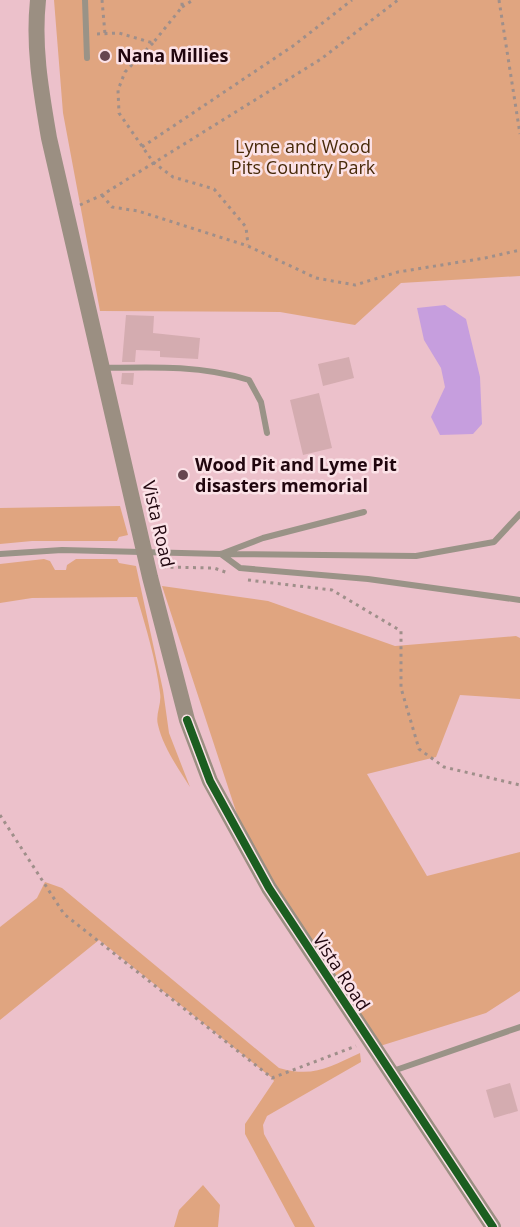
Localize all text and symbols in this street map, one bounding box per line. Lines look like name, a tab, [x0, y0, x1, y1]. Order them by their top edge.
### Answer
place label: Nana Millies	[117, 43, 228, 67]
marker: Nana Millies	[98, 49, 112, 63]
park label: Lyme and Wood Pits Country Park	[231, 134, 376, 179]
place label: Wood Pit and Lyme Pit disasters memorial	[195, 452, 397, 497]
marker: Wood Pit and Lyme Pit disasters memorial	[176, 468, 190, 482]
street label: Vista Road	[137, 478, 181, 569]
street label: Vista Road	[308, 928, 376, 1015]

